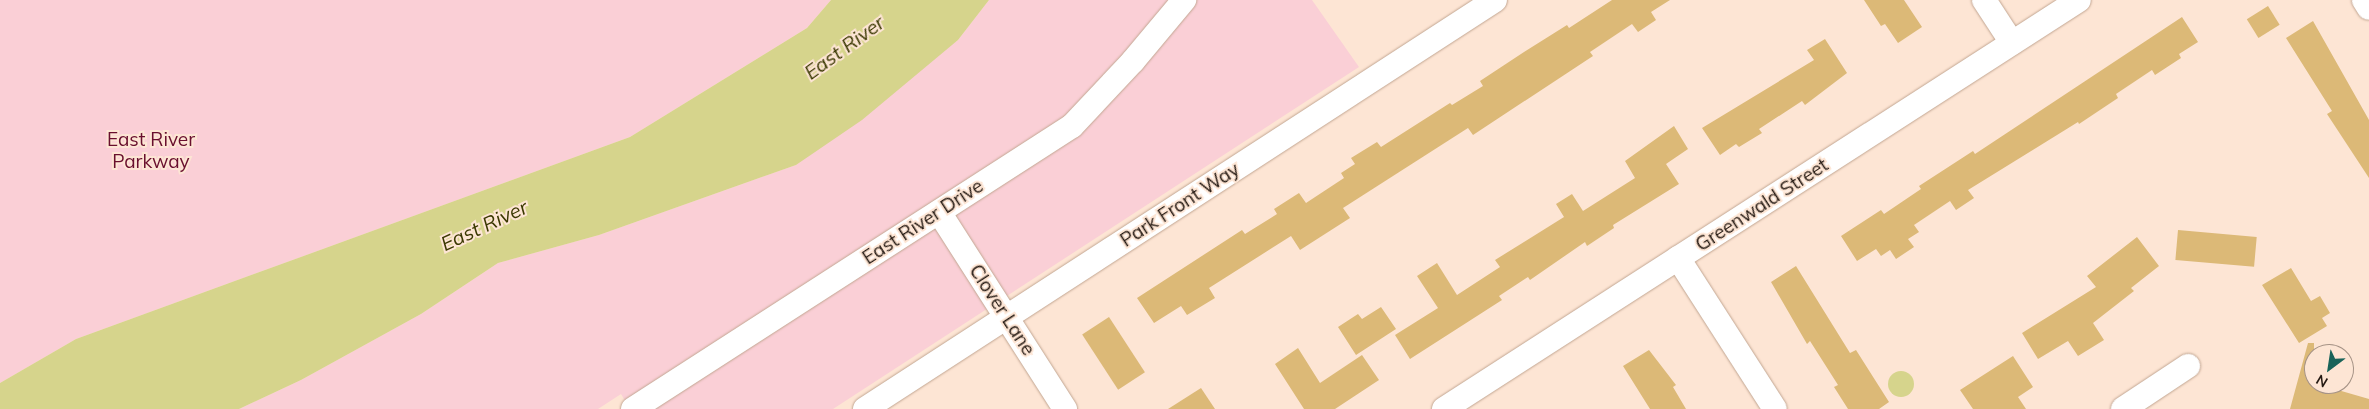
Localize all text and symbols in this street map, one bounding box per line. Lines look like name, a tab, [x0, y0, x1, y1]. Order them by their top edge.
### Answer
water label: East River	[799, 10, 889, 84]
park label: East River Parkway	[107, 129, 195, 173]
street label: Greenwald Street	[1691, 154, 1833, 256]
street label: Park Front Way	[1116, 158, 1244, 252]
street label: East River Drive	[858, 175, 988, 269]
water label: East River	[437, 195, 531, 255]
street label: Clover Lane	[964, 260, 1040, 360]
north arrow	[2304, 344, 2354, 394]
text: N	[2313, 371, 2331, 391]

